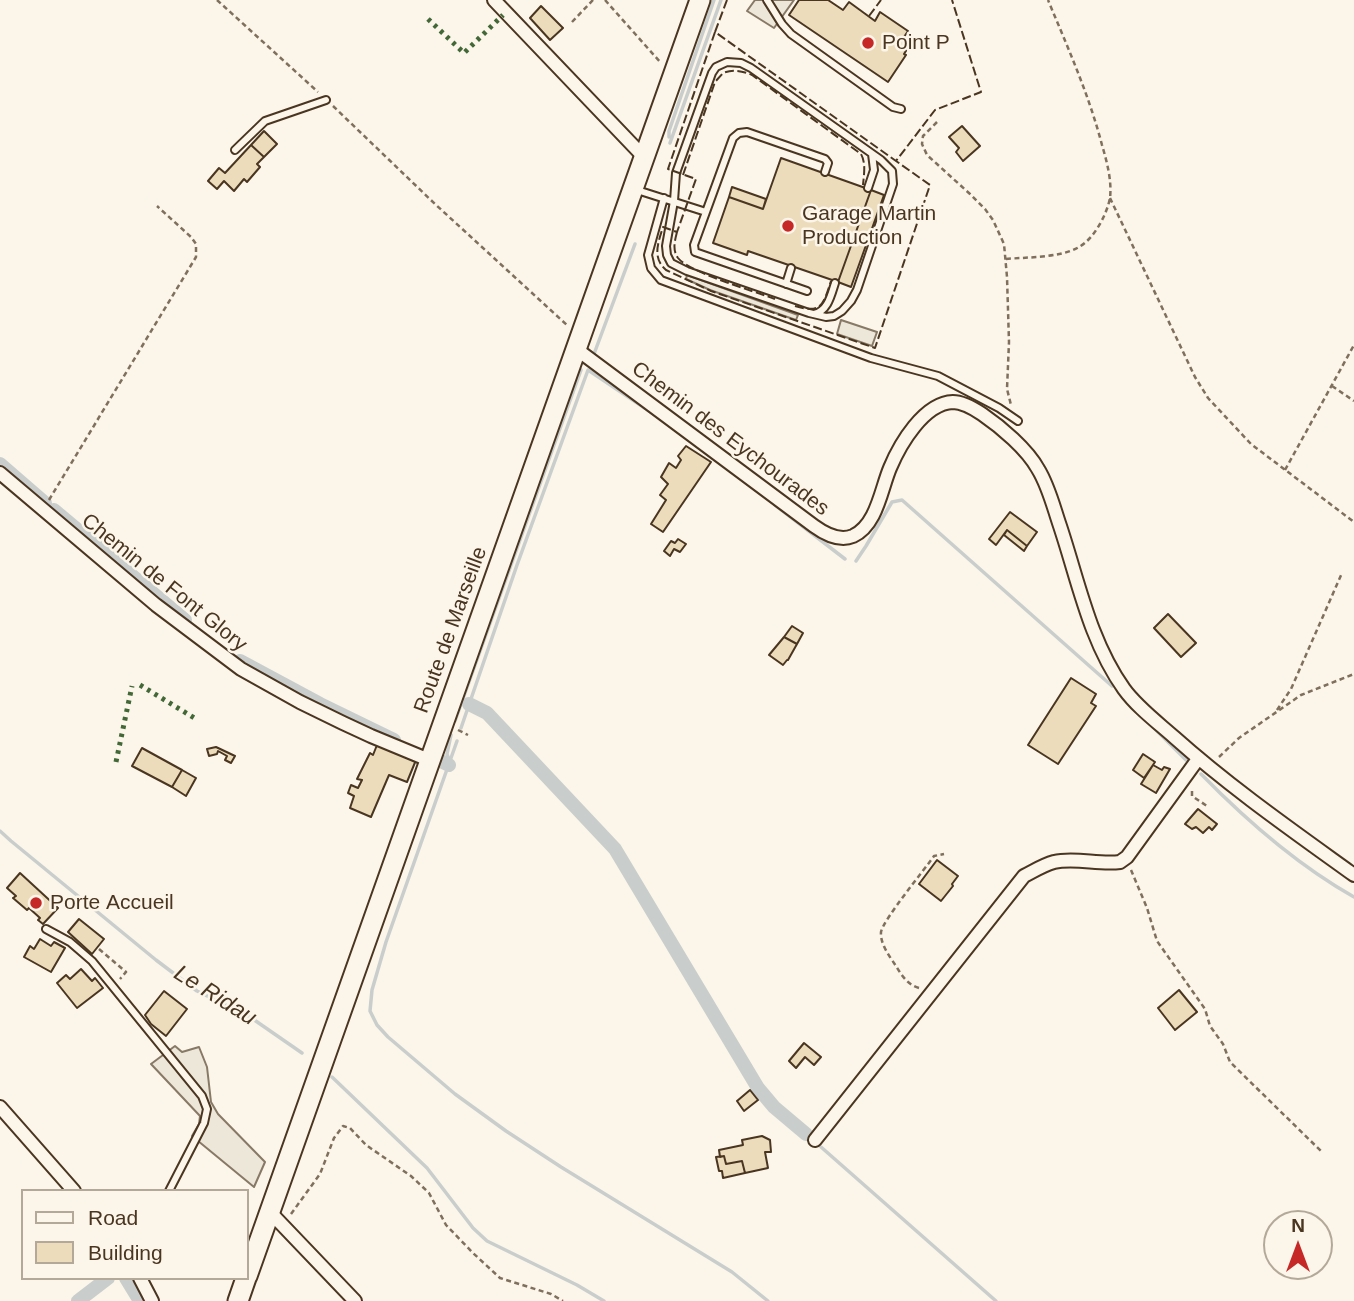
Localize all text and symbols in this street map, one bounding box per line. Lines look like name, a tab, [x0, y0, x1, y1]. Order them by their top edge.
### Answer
place label: Point P	[882, 30, 950, 56]
marker: Point P	[860, 35, 876, 51]
place label: Garage Martin Production	[802, 201, 936, 251]
marker: Garage Martin Production	[780, 218, 796, 234]
street label: Chemin des Eychourades	[626, 357, 834, 521]
street label: Chemin de Font Glory	[76, 509, 252, 657]
street label: Route de Marseille	[409, 543, 493, 717]
place label: Porte Accueil	[50, 890, 174, 916]
marker: Porte Accueil	[28, 895, 44, 911]
water label: Le Ridau	[169, 960, 261, 1032]
legend	[21, 1189, 248, 1280]
text: Road	[88, 1206, 138, 1229]
north arrow	[1263, 1210, 1333, 1280]
text: N	[1291, 1215, 1305, 1236]
text: Building	[88, 1241, 163, 1264]

